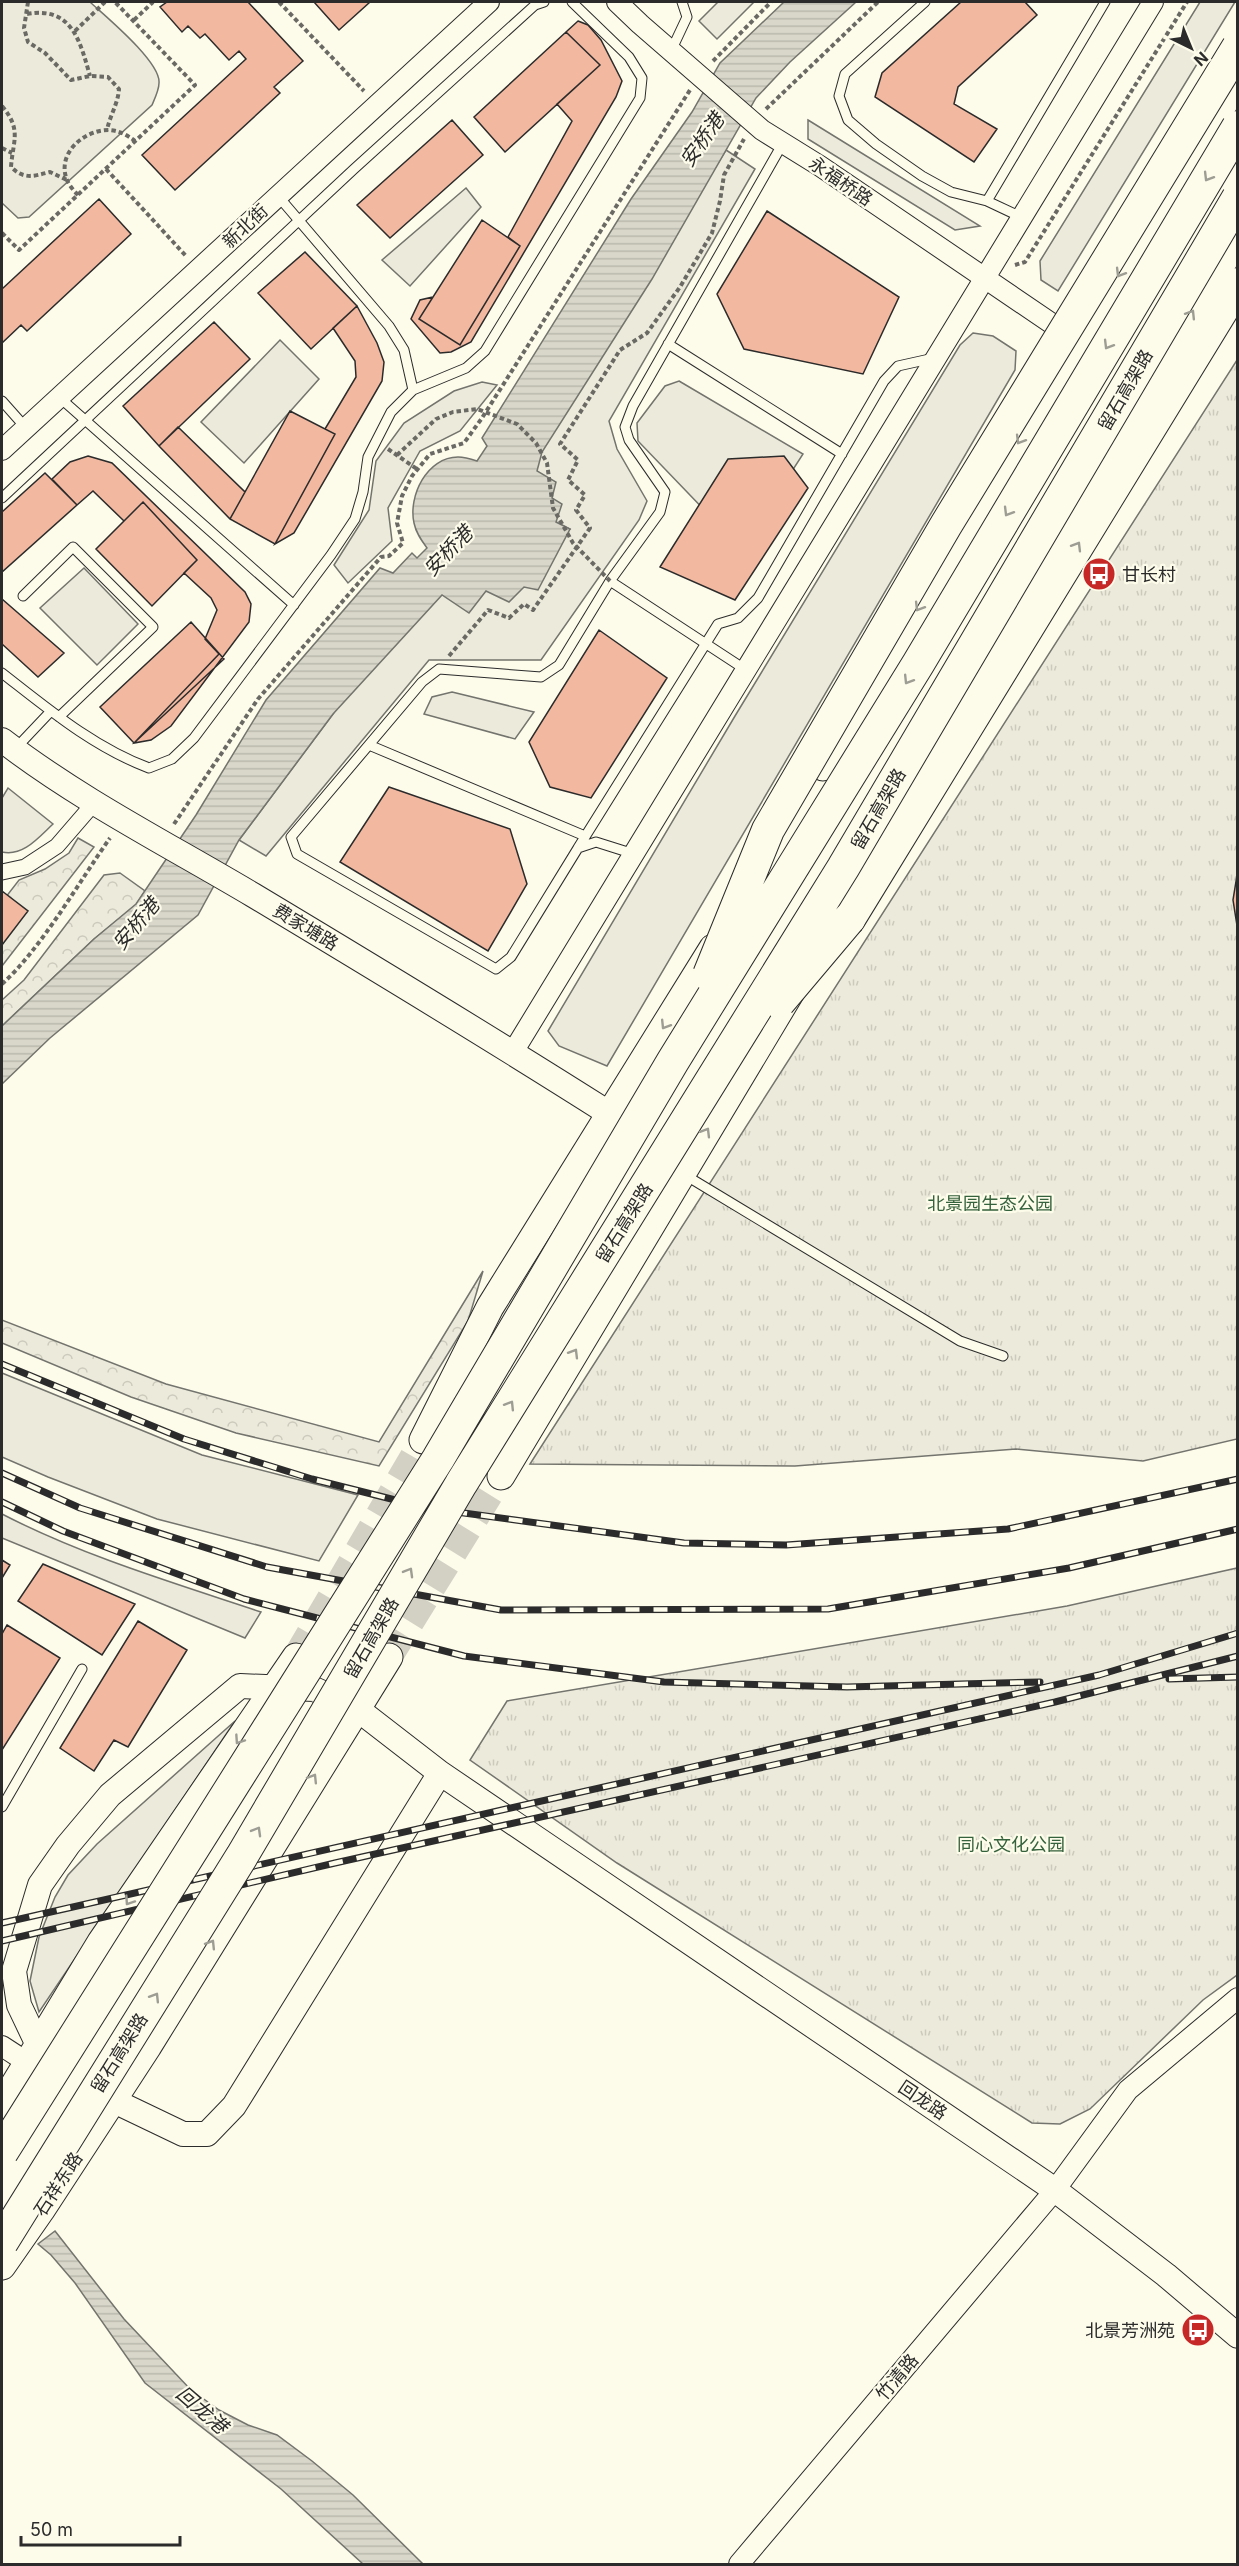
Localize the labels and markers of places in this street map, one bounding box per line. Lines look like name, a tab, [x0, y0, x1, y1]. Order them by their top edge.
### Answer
bus stop icon: 甘长村	[1081, 556, 1117, 592]
place label: 甘长村	[1122, 564, 1176, 585]
bus stop icon: 北景芳洲苑	[1180, 2312, 1216, 2348]
place label: 北景芳洲苑	[1085, 2320, 1175, 2341]

